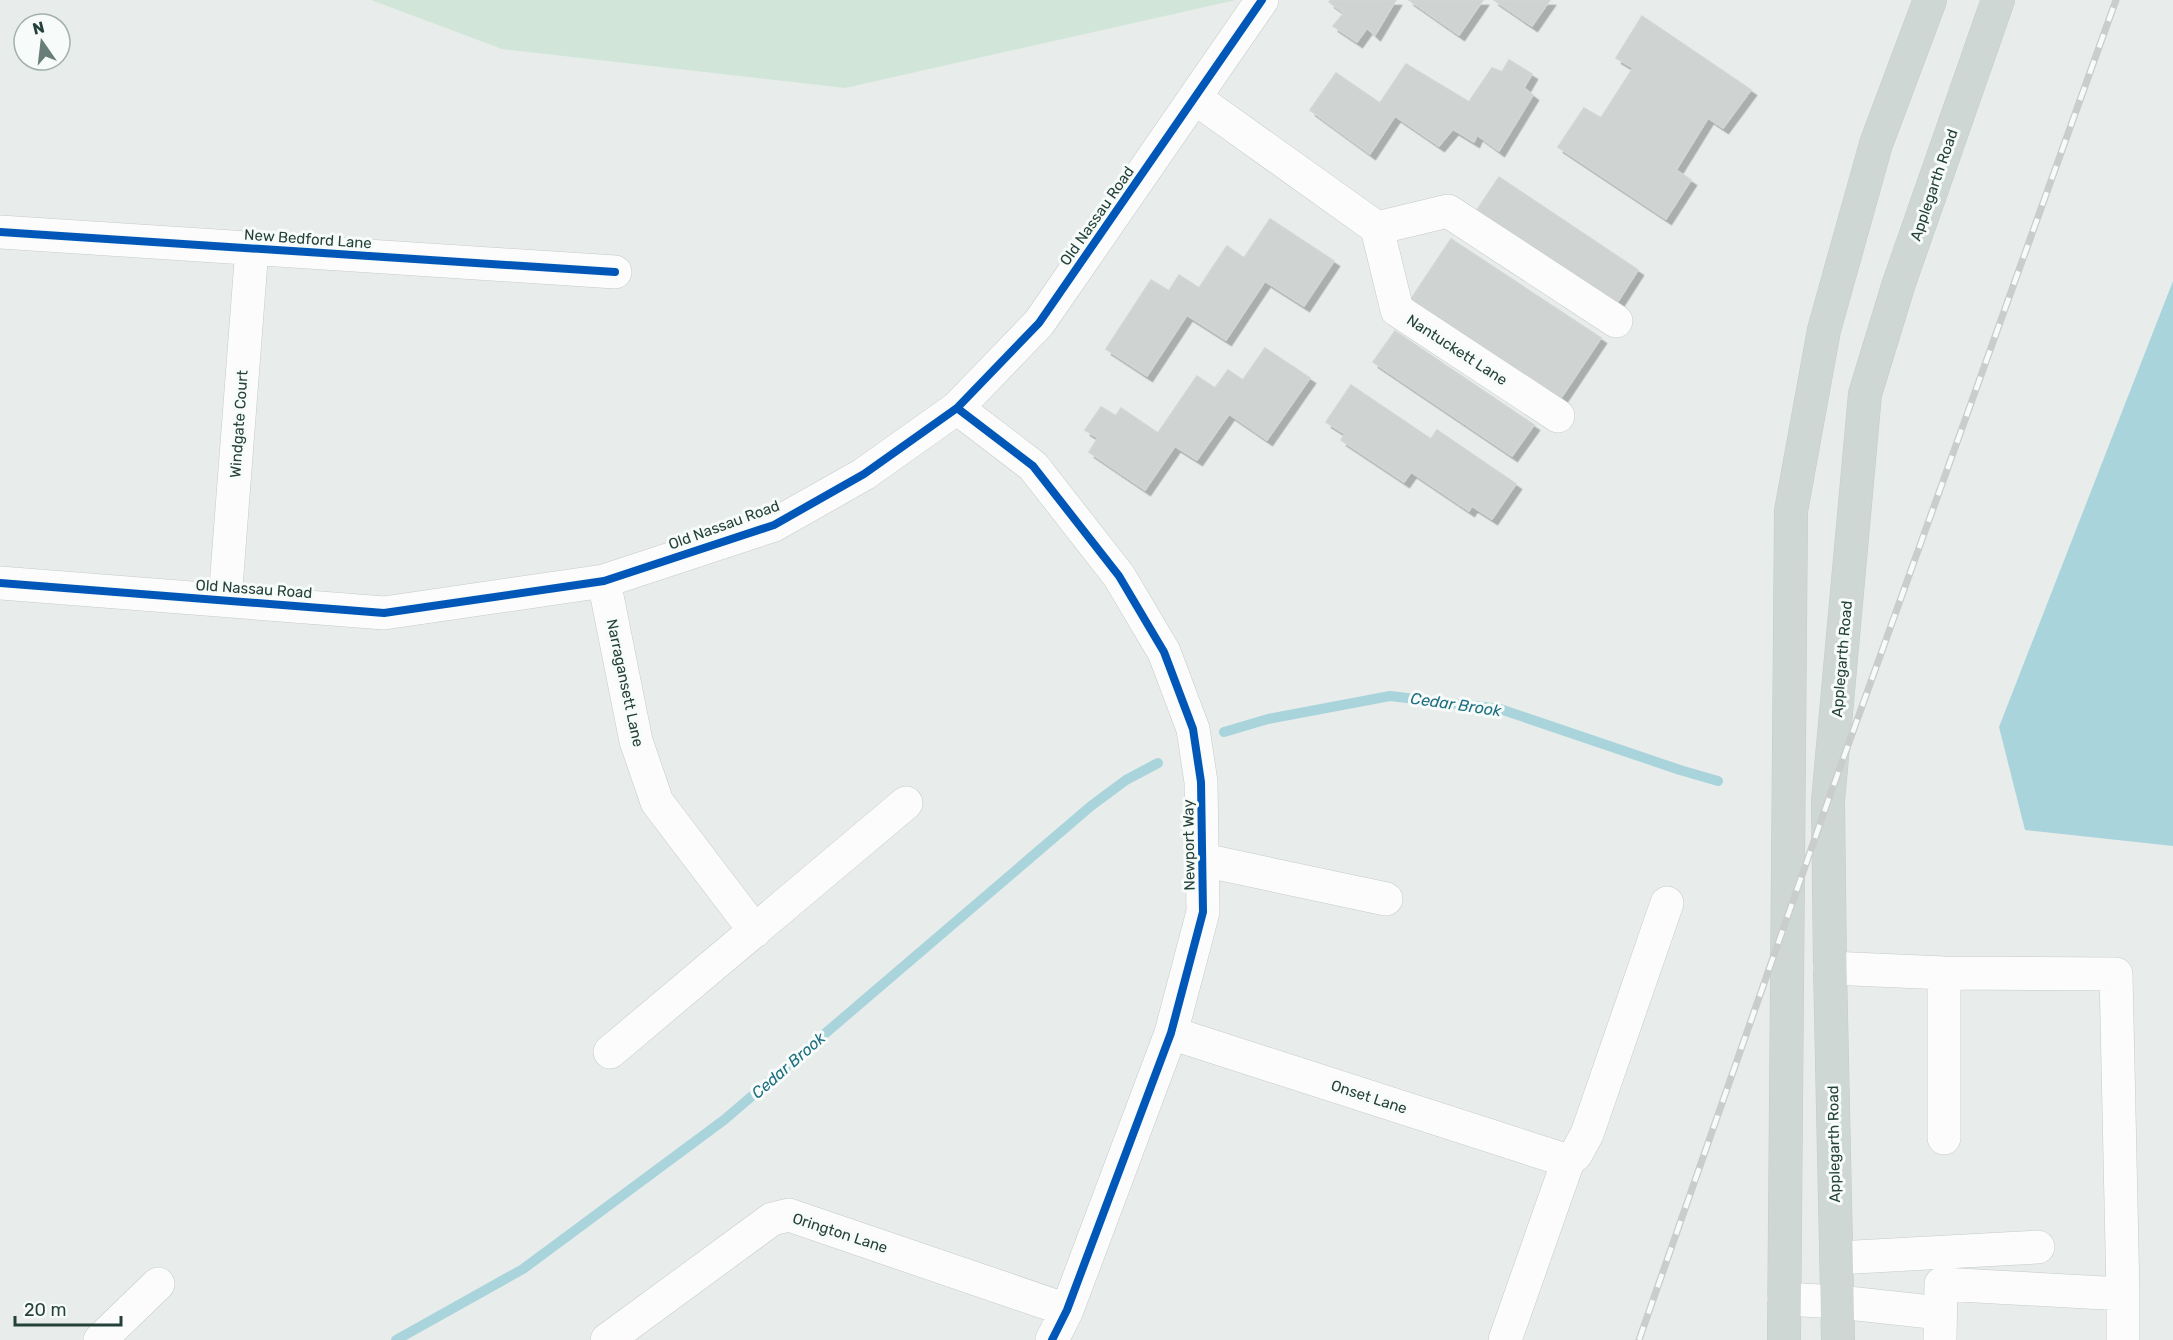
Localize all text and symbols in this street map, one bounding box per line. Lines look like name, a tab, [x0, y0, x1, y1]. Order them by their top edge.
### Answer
north arrow	[12, 12, 72, 72]
text: N	[31, 17, 46, 39]
street label: Applegarth Road	[1906, 127, 1962, 243]
street label: Old Nassau Road	[1056, 163, 1138, 269]
street label: New Bedford Lane	[244, 226, 372, 252]
street label: Nantuckett Lane	[1403, 311, 1511, 389]
street label: Windgate Court	[226, 369, 252, 478]
street label: Old Nassau Road	[666, 497, 782, 553]
street label: Old Nassau Road	[195, 576, 313, 602]
street label: Applegarth Road	[1828, 600, 1856, 718]
street label: Narragansett Lane	[603, 617, 647, 749]
water label: Cedar Brook	[1409, 689, 1503, 720]
street label: Newport Way	[1179, 799, 1199, 891]
water label: Cedar Brook	[748, 1028, 830, 1103]
street label: Onset Lane	[1329, 1076, 1409, 1118]
street label: Applegarth Road	[1824, 1085, 1844, 1203]
street label: Orington Lane	[790, 1209, 890, 1257]
scale bar	[15, 1289, 122, 1327]
text: 20 m	[24, 1299, 66, 1321]

